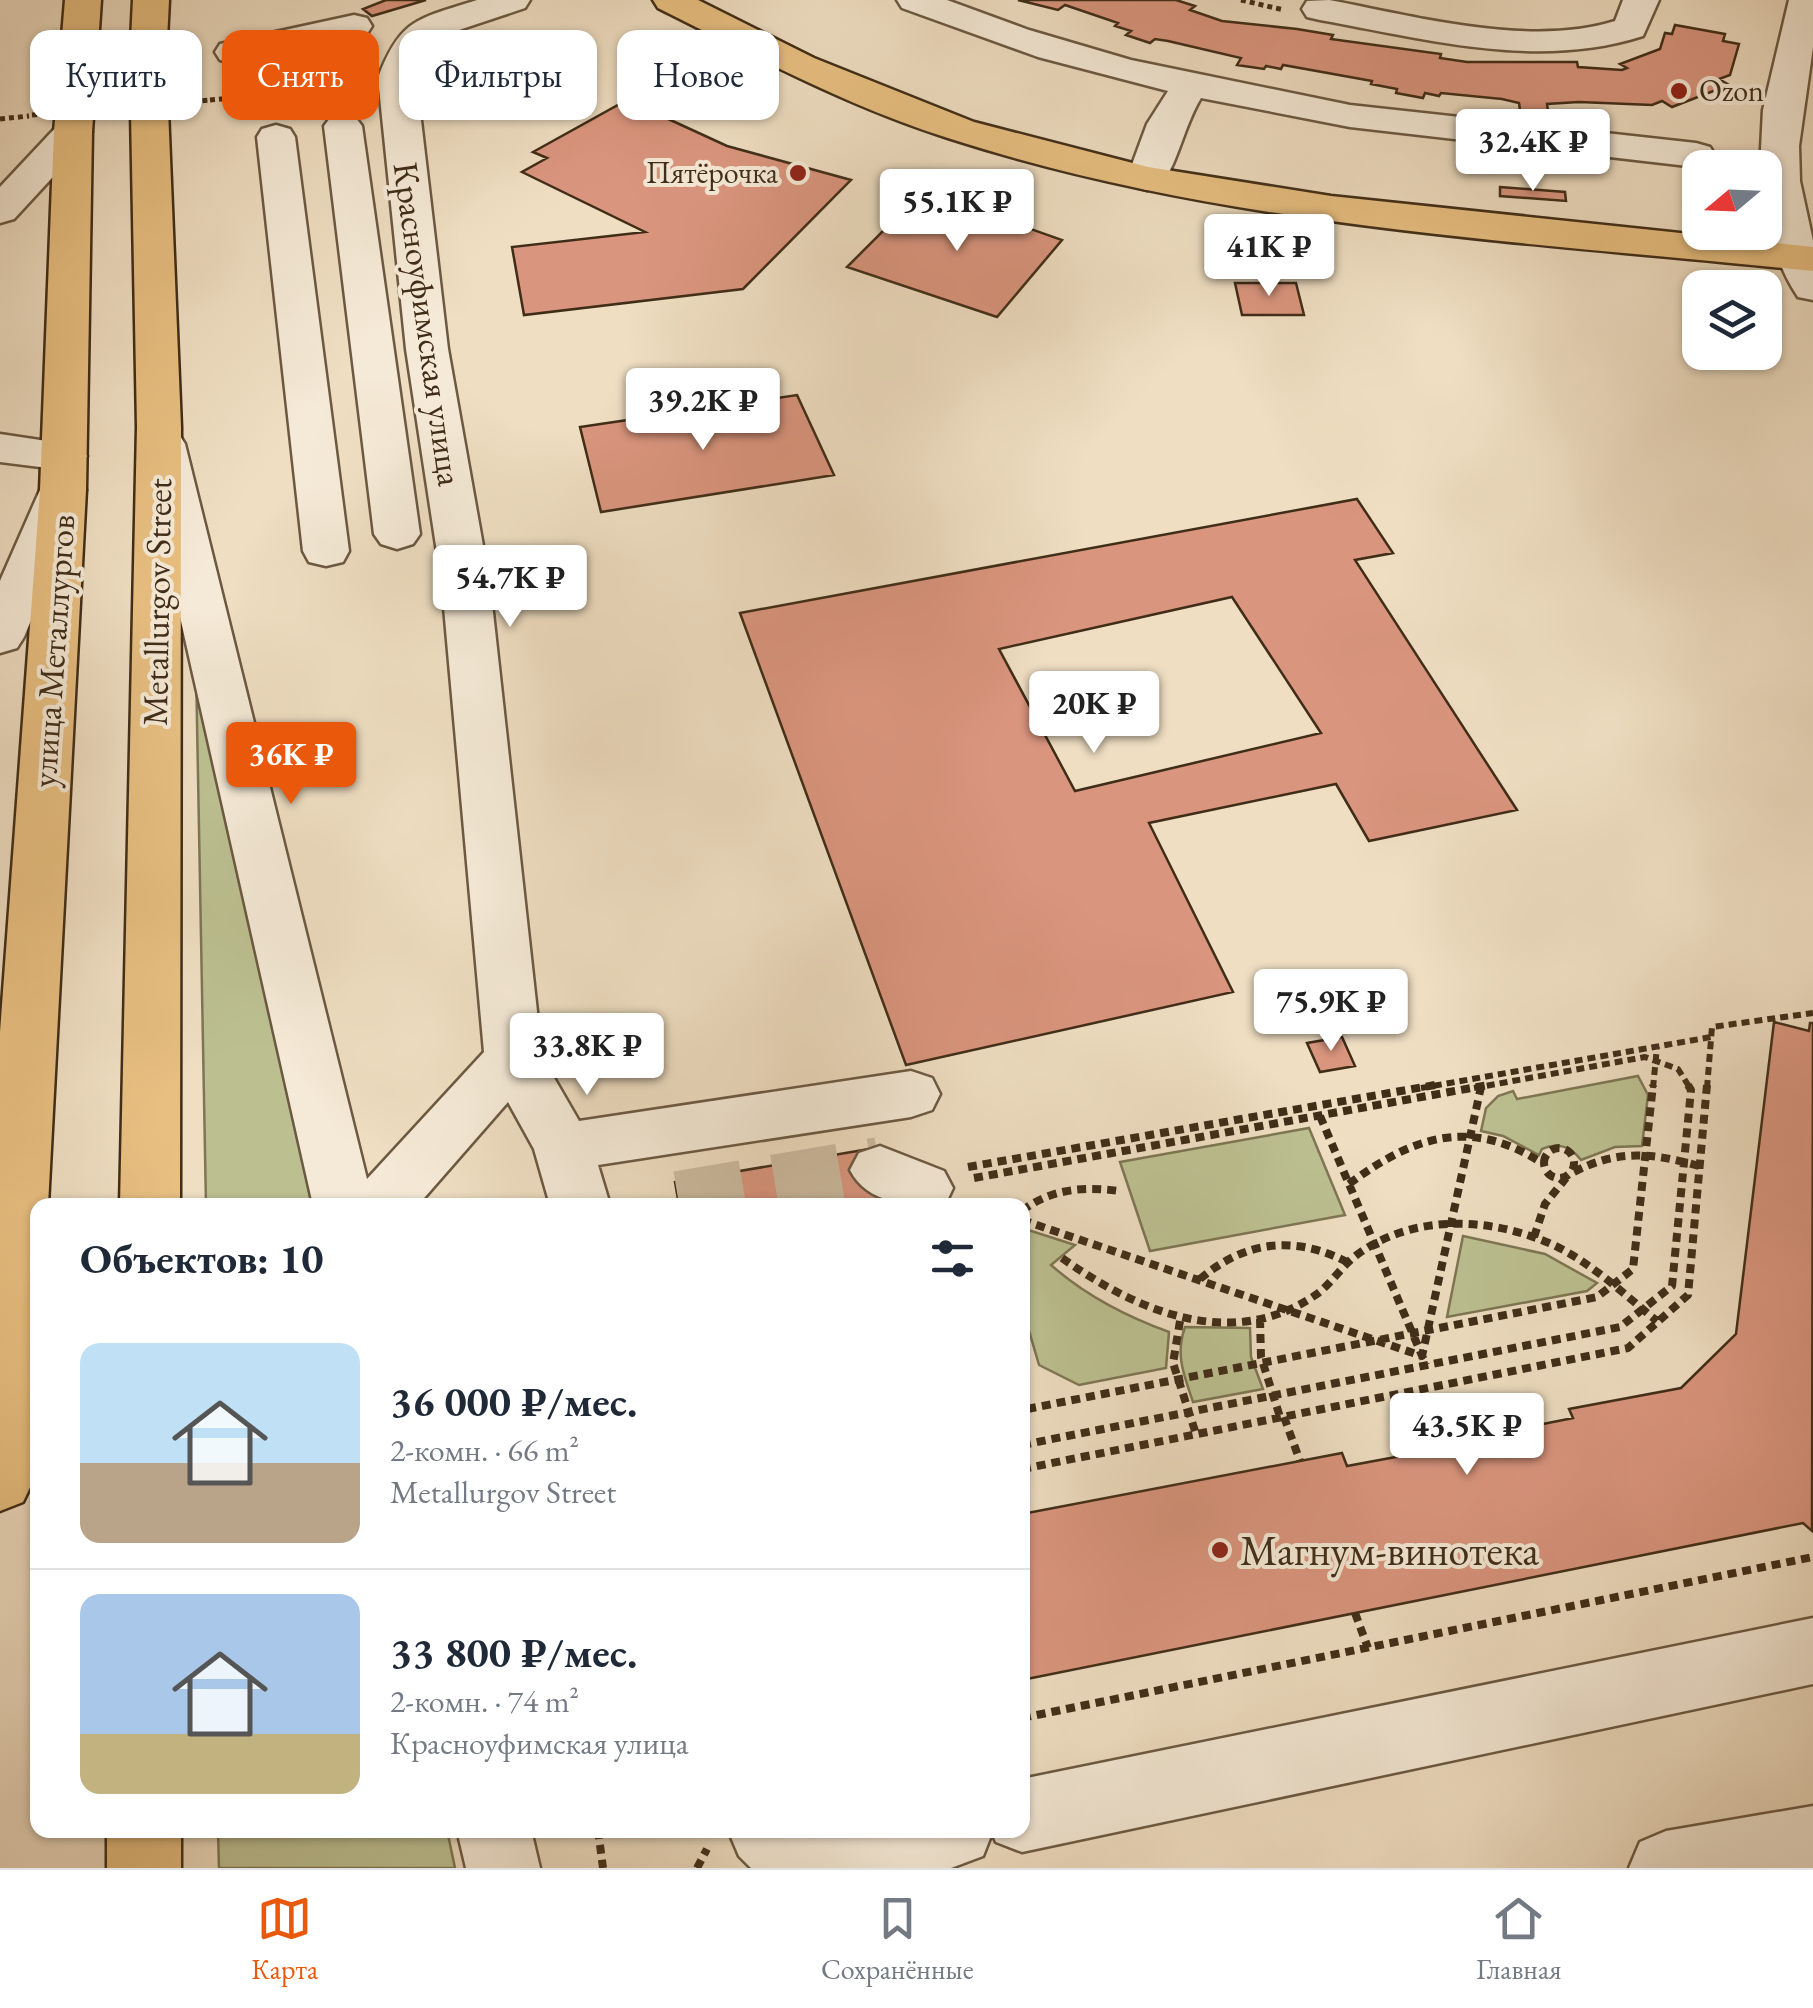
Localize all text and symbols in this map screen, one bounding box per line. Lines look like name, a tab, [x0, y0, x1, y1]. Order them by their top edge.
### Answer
chip: Купить	[30, 30, 202, 120]
chip: Снять	[222, 30, 379, 120]
chip: Фильтры	[399, 30, 597, 120]
chip: Новое	[617, 30, 779, 120]
place label: Ozon	[1699, 71, 1764, 110]
marker: Ozon	[1668, 80, 1690, 102]
pin: 32.4K ₽	[1441, 109, 1625, 194]
text: 32.4K ₽	[1478, 120, 1588, 162]
north arrow	[1682, 150, 1782, 250]
map controls	[1682, 150, 1782, 370]
place label: Пятёрочка	[646, 153, 778, 192]
street label: Красноуфимская улица	[383, 159, 474, 489]
marker: Пятёрочка	[787, 162, 809, 184]
pin: 55.1K ₽	[865, 169, 1049, 254]
text: 55.1K ₽	[902, 180, 1012, 222]
pin: 41K ₽	[1199, 214, 1339, 299]
text: 41K ₽	[1226, 225, 1312, 267]
button: layers	[1682, 270, 1782, 370]
pin: 39.2K ₽	[611, 368, 795, 453]
text: 39.2K ₽	[648, 379, 758, 421]
street label: Metallurgov Street	[132, 478, 181, 726]
street label: улица Металлургов	[21, 513, 85, 789]
pin: 54.7K ₽	[418, 545, 602, 630]
text: 54.7K ₽	[455, 556, 565, 598]
pin: 20K ₽	[1024, 671, 1164, 756]
text: 20K ₽	[1051, 682, 1137, 724]
pin: 36K ₽	[221, 722, 361, 807]
text: 36K ₽	[248, 733, 334, 775]
pin: 75.9K ₽	[1239, 969, 1423, 1054]
text: 75.9K ₽	[1276, 980, 1386, 1022]
pin: 33.8K ₽	[495, 1013, 679, 1098]
text: 33.8K ₽	[532, 1024, 642, 1066]
text: Объектов: 10	[80, 1231, 324, 1286]
icon: filters	[925, 1231, 980, 1286]
text: 36 000 ₽/мес.	[390, 1374, 637, 1429]
icon: home	[160, 1383, 280, 1503]
pin: 43.5K ₽	[1375, 1393, 1559, 1478]
text: 43.5K ₽	[1412, 1404, 1522, 1446]
text: 2-комн. · 66 m²	[390, 1429, 579, 1471]
text: Metallurgov Street	[390, 1471, 616, 1513]
place label: Магнум-винотека	[1240, 1523, 1539, 1578]
marker: Магнум-винотека	[1209, 1539, 1231, 1561]
text: 33 800 ₽/мес.	[390, 1625, 637, 1680]
icon: home	[160, 1634, 280, 1754]
text: 2-комн. · 74 m²	[390, 1680, 579, 1722]
text: Красноуфимская улица	[390, 1722, 689, 1764]
tab: Карта	[251, 1891, 318, 1987]
tab: Сохранённые	[821, 1891, 974, 1987]
tab: Главная	[1476, 1891, 1562, 1987]

